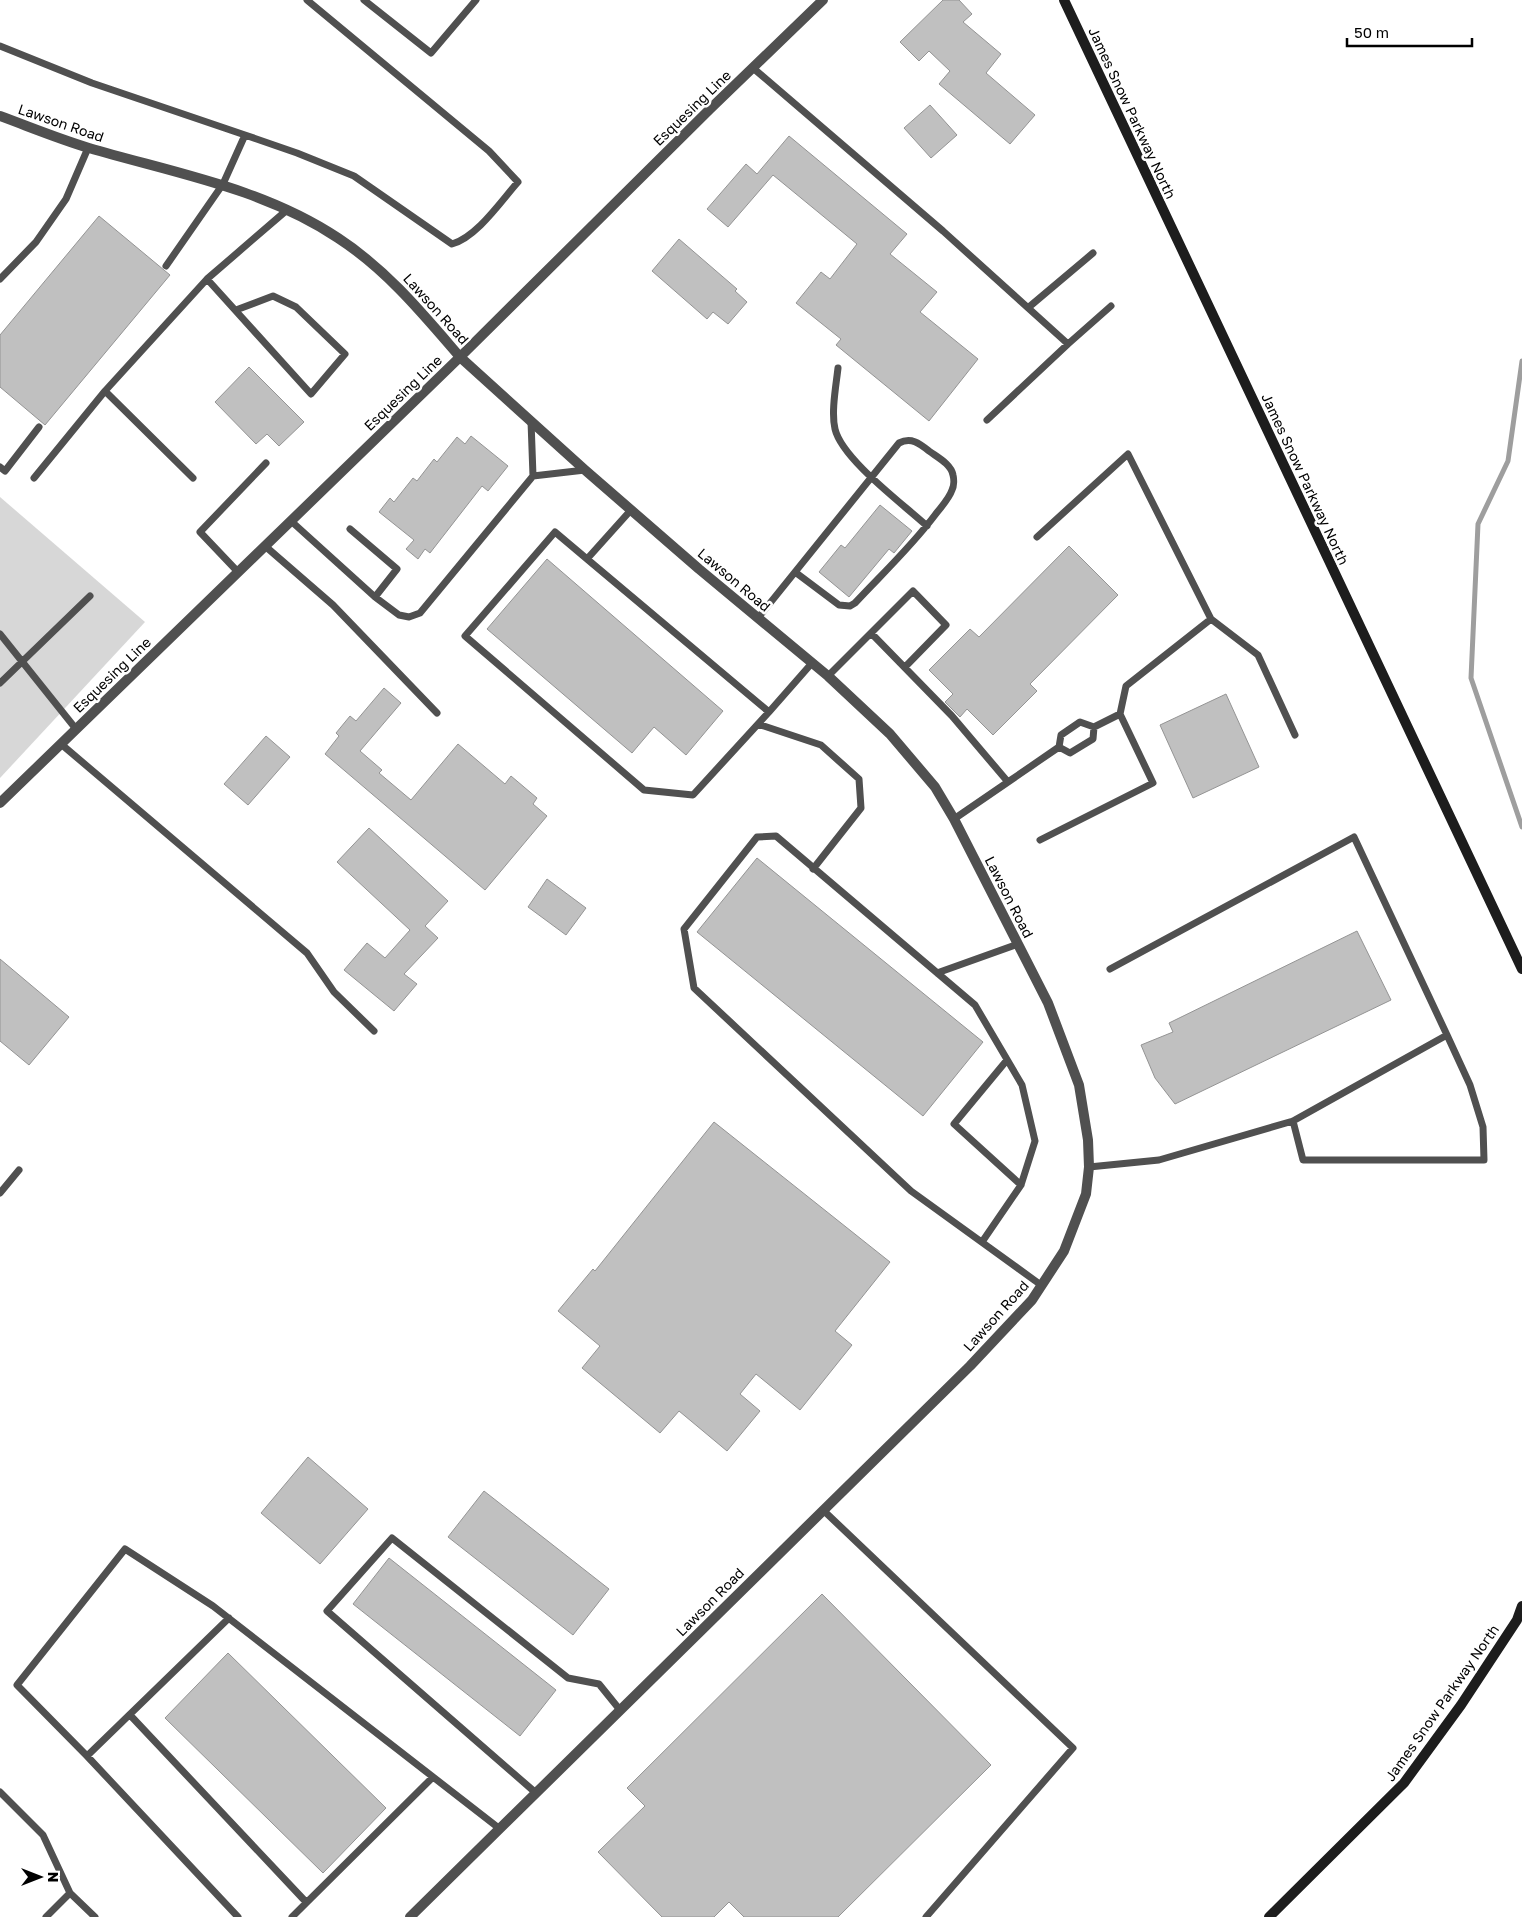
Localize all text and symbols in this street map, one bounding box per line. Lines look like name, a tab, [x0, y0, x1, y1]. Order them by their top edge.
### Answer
scale bar	[1347, 15, 1472, 47]
text: 50 m	[1354, 23, 1389, 41]
street label: James Snow Parkway North	[1085, 24, 1180, 201]
street label: Esquesing Line	[649, 66, 734, 149]
street label: Lawson Road	[16, 100, 106, 145]
street label: Lawson Road	[400, 270, 473, 348]
street label: Esquesing Line	[360, 351, 445, 434]
street label: James Snow Parkway North	[1258, 390, 1353, 567]
street label: Lawson Road	[695, 544, 774, 615]
street label: Esquesing Line	[69, 633, 154, 716]
street label: Lawson Road	[982, 853, 1037, 940]
street label: Lawson Road	[959, 1277, 1032, 1355]
street label: Lawson Road	[672, 1564, 747, 1639]
street label: James Snow Parkway North	[1381, 1621, 1502, 1784]
north arrow	[15, 1852, 65, 1902]
text: N	[45, 1872, 62, 1882]

